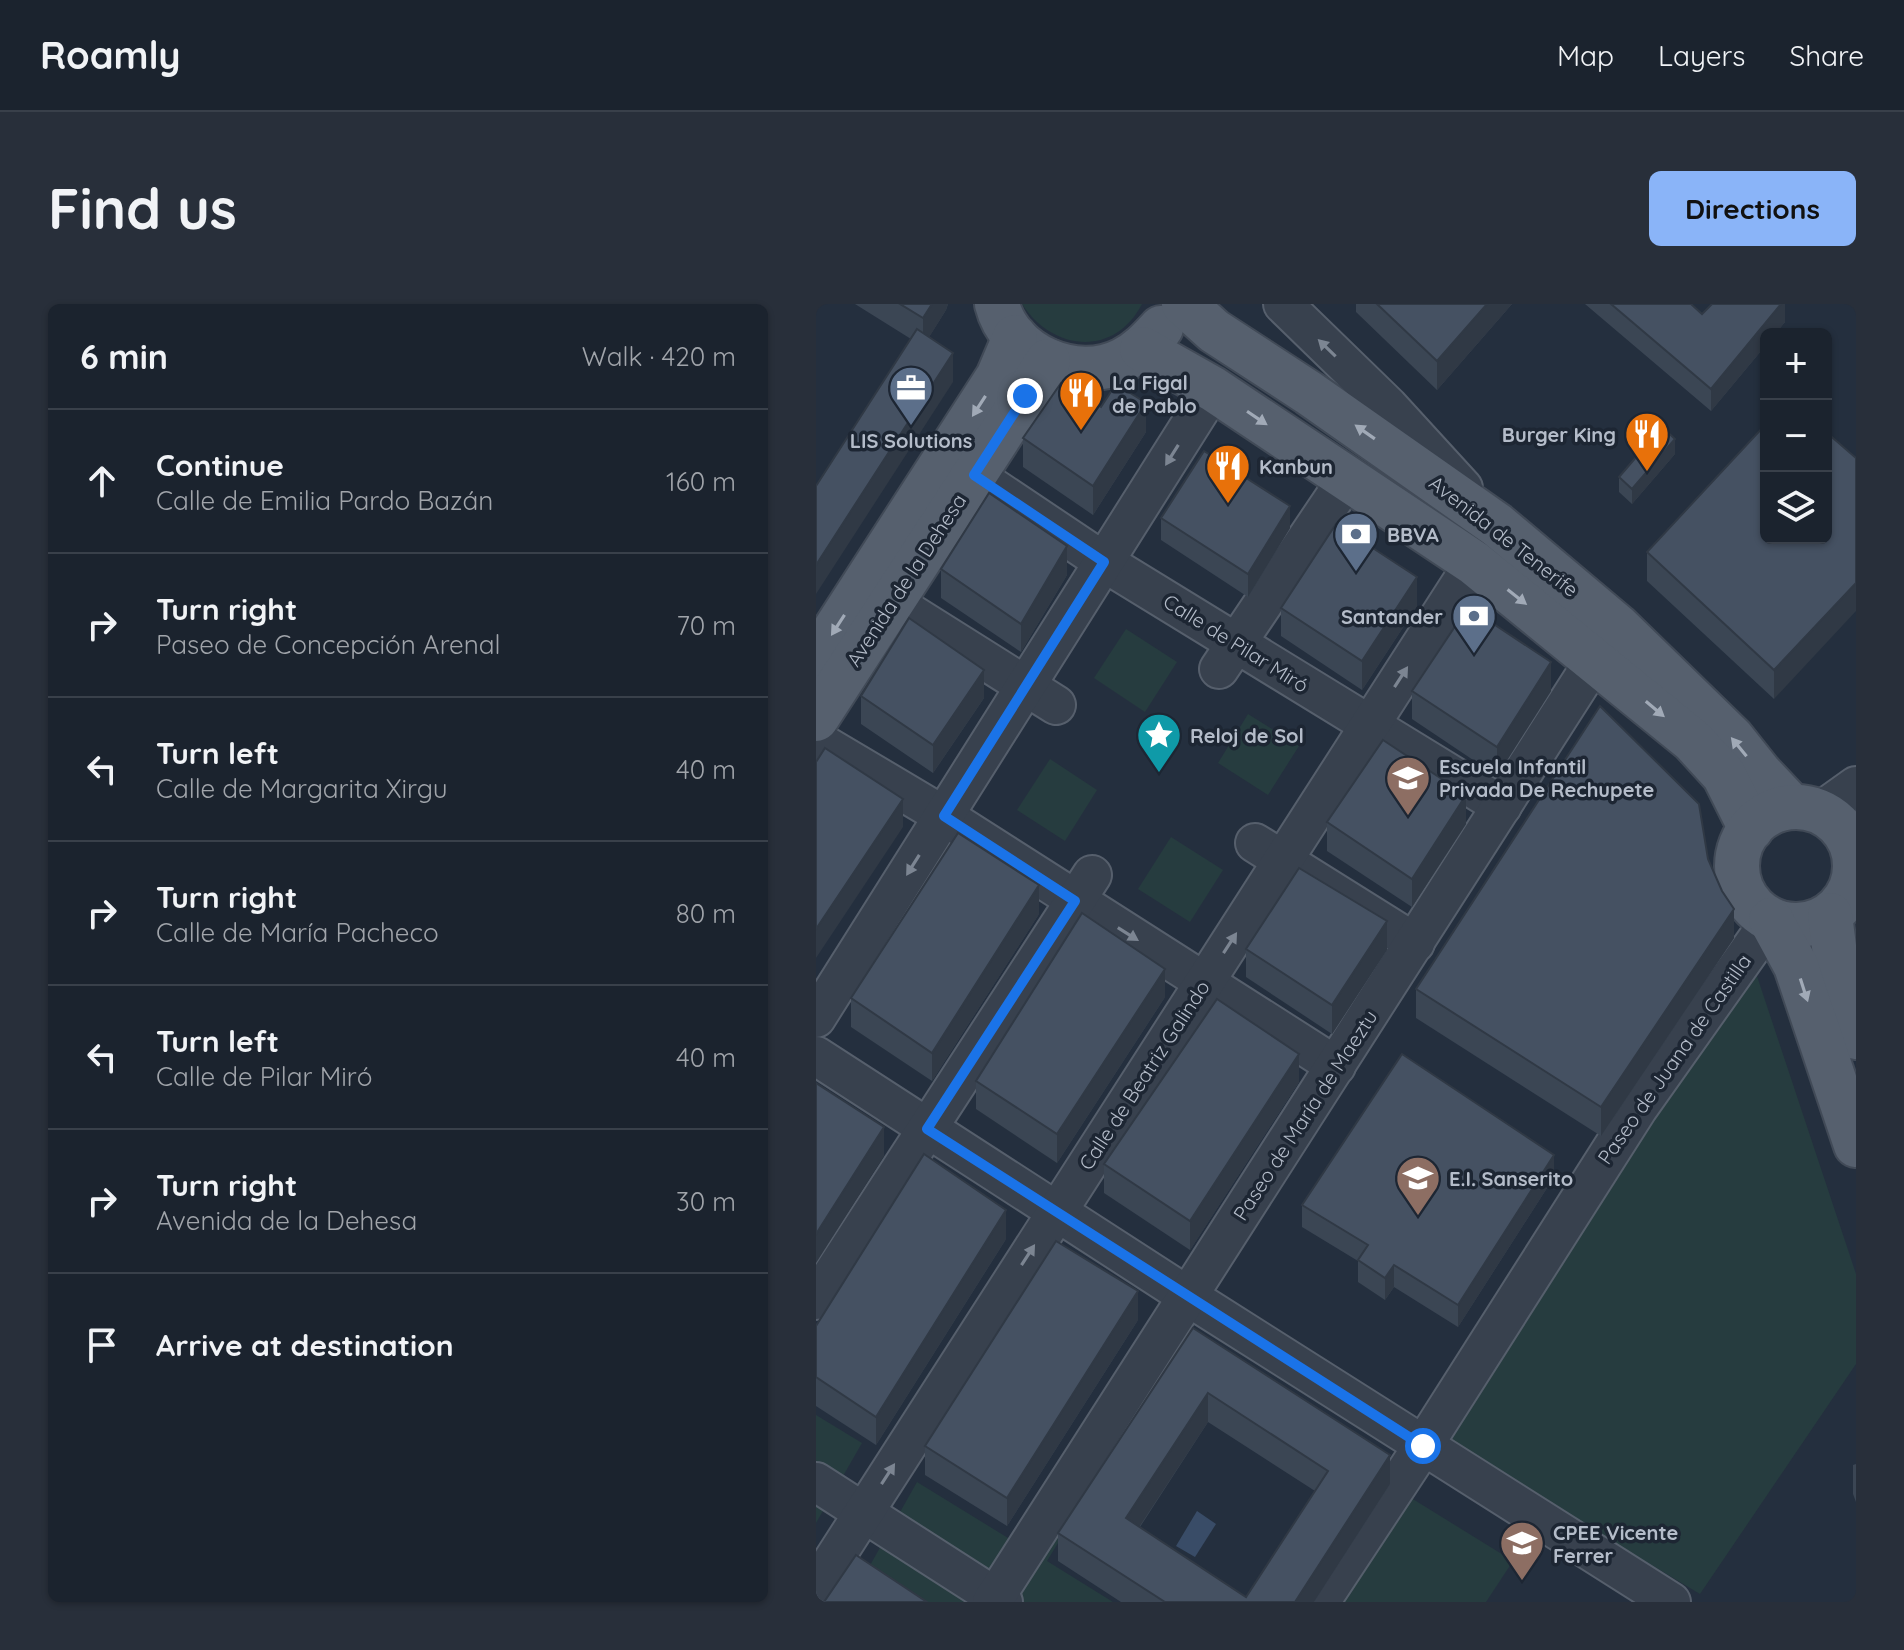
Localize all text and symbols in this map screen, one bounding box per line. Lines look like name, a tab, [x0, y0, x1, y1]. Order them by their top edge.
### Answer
text: Roamly	[40, 31, 181, 79]
text: Map	[1557, 38, 1614, 73]
text: Layers	[1658, 38, 1745, 73]
text: Share	[1789, 38, 1864, 73]
button: Directions	[1649, 171, 1856, 246]
text: Find us	[48, 173, 237, 243]
map controls	[1760, 328, 1832, 544]
button: +	[1760, 328, 1832, 400]
text: 6 min	[80, 335, 168, 378]
one-way arrow	[1318, 339, 1337, 357]
text: Walk · 420 m	[582, 340, 736, 373]
office icon: LIS Solutions	[887, 364, 935, 427]
restaurant icon: La Figal de Pablo	[1057, 369, 1105, 432]
place label: La Figal de Pablo	[1112, 370, 1197, 418]
route end	[1007, 378, 1043, 414]
one-way arrow	[972, 396, 987, 417]
button: −	[1760, 400, 1832, 472]
restaurant icon: Burger King	[1623, 410, 1671, 473]
one-way arrow	[1246, 411, 1267, 426]
place label: Burger King	[1502, 422, 1616, 447]
one-way arrow	[1354, 425, 1375, 440]
place label: LIS Solutions	[850, 428, 972, 453]
restaurant icon: Kanbun	[1204, 442, 1252, 505]
one-way arrow	[1165, 444, 1179, 466]
text: Continue	[156, 446, 284, 484]
place label: Kanbun	[1259, 454, 1333, 479]
icon: ahead	[80, 459, 124, 503]
text: 160 m	[666, 465, 736, 498]
street label: Avenida de Tenerife	[1425, 470, 1583, 602]
button: layers	[1760, 472, 1832, 544]
text: Calle de Emilia Pardo Bazán	[156, 484, 493, 517]
street label: Avenida de la Dehesa	[841, 489, 971, 671]
bank icon: BBVA	[1332, 510, 1380, 573]
place label: BBVA	[1387, 522, 1439, 547]
street label: Calle de Pilar Miró	[1159, 588, 1313, 698]
one-way arrow	[1507, 589, 1527, 605]
text: Turn right	[156, 590, 297, 628]
bank icon: Santander	[1450, 592, 1498, 655]
icon: right	[80, 603, 124, 647]
place label: Santander	[1341, 604, 1443, 629]
text: 70 m	[676, 609, 736, 642]
one-way arrow	[832, 614, 846, 636]
text: Paseo de Concepción Arenal	[156, 628, 501, 661]
one-way arrow	[1394, 666, 1408, 688]
one-way arrow	[1645, 700, 1665, 717]
place icon: Reloj de Sol	[1135, 711, 1183, 774]
place label: Reloj de Sol	[1190, 723, 1304, 748]
text: Turn left	[156, 734, 279, 772]
one-way arrow	[1731, 737, 1748, 757]
icon: left	[80, 747, 124, 791]
text: 40 m	[676, 753, 736, 786]
school or university icon: Escuela Infantil Privada De Rechupete	[1384, 754, 1432, 817]
place label: Escuela Infantil Privada De Rechupete	[1439, 754, 1654, 802]
text: Calle de Margarita Xirgu	[156, 772, 448, 805]
one-way arrow	[906, 854, 921, 875]
text: Turn right	[156, 878, 297, 916]
icon: right	[80, 891, 124, 935]
text: 80 m	[676, 897, 736, 930]
text: Calle de María Pacheco	[156, 916, 439, 949]
one-way arrow	[1117, 926, 1139, 940]
one-way arrow	[1223, 932, 1237, 954]
street label: Paseo de Juana de Castilla	[1592, 949, 1756, 1169]
street label: Calle de Beatriz Galindo	[1073, 975, 1215, 1175]
one-way arrow	[1798, 979, 1811, 1003]
street label: Paseo de María de Maeztu	[1228, 1005, 1382, 1225]
text: Turn left	[156, 1022, 279, 1060]
icon: left	[80, 1035, 124, 1079]
text: 40 m	[676, 1041, 736, 1074]
text: Calle de Pilar Miró	[156, 1060, 372, 1093]
school or university icon: E.I. Sanserito	[1394, 1154, 1442, 1217]
text: Turn right	[156, 1166, 297, 1204]
place label: E.I. Sanserito	[1449, 1166, 1573, 1191]
icon: right	[80, 1179, 124, 1223]
text: 30 m	[676, 1185, 736, 1218]
text: Avenida de la Dehesa	[156, 1204, 417, 1237]
one-way arrow	[1020, 1244, 1034, 1266]
icon: arrive	[80, 1323, 124, 1367]
text: Arrive at destination	[156, 1326, 454, 1364]
route start	[1405, 1428, 1441, 1464]
one-way arrow	[880, 1463, 894, 1485]
school or university icon: CPEE Vicente Ferrer	[1498, 1519, 1546, 1582]
place label: CPEE Vicente Ferrer	[1553, 1520, 1678, 1568]

